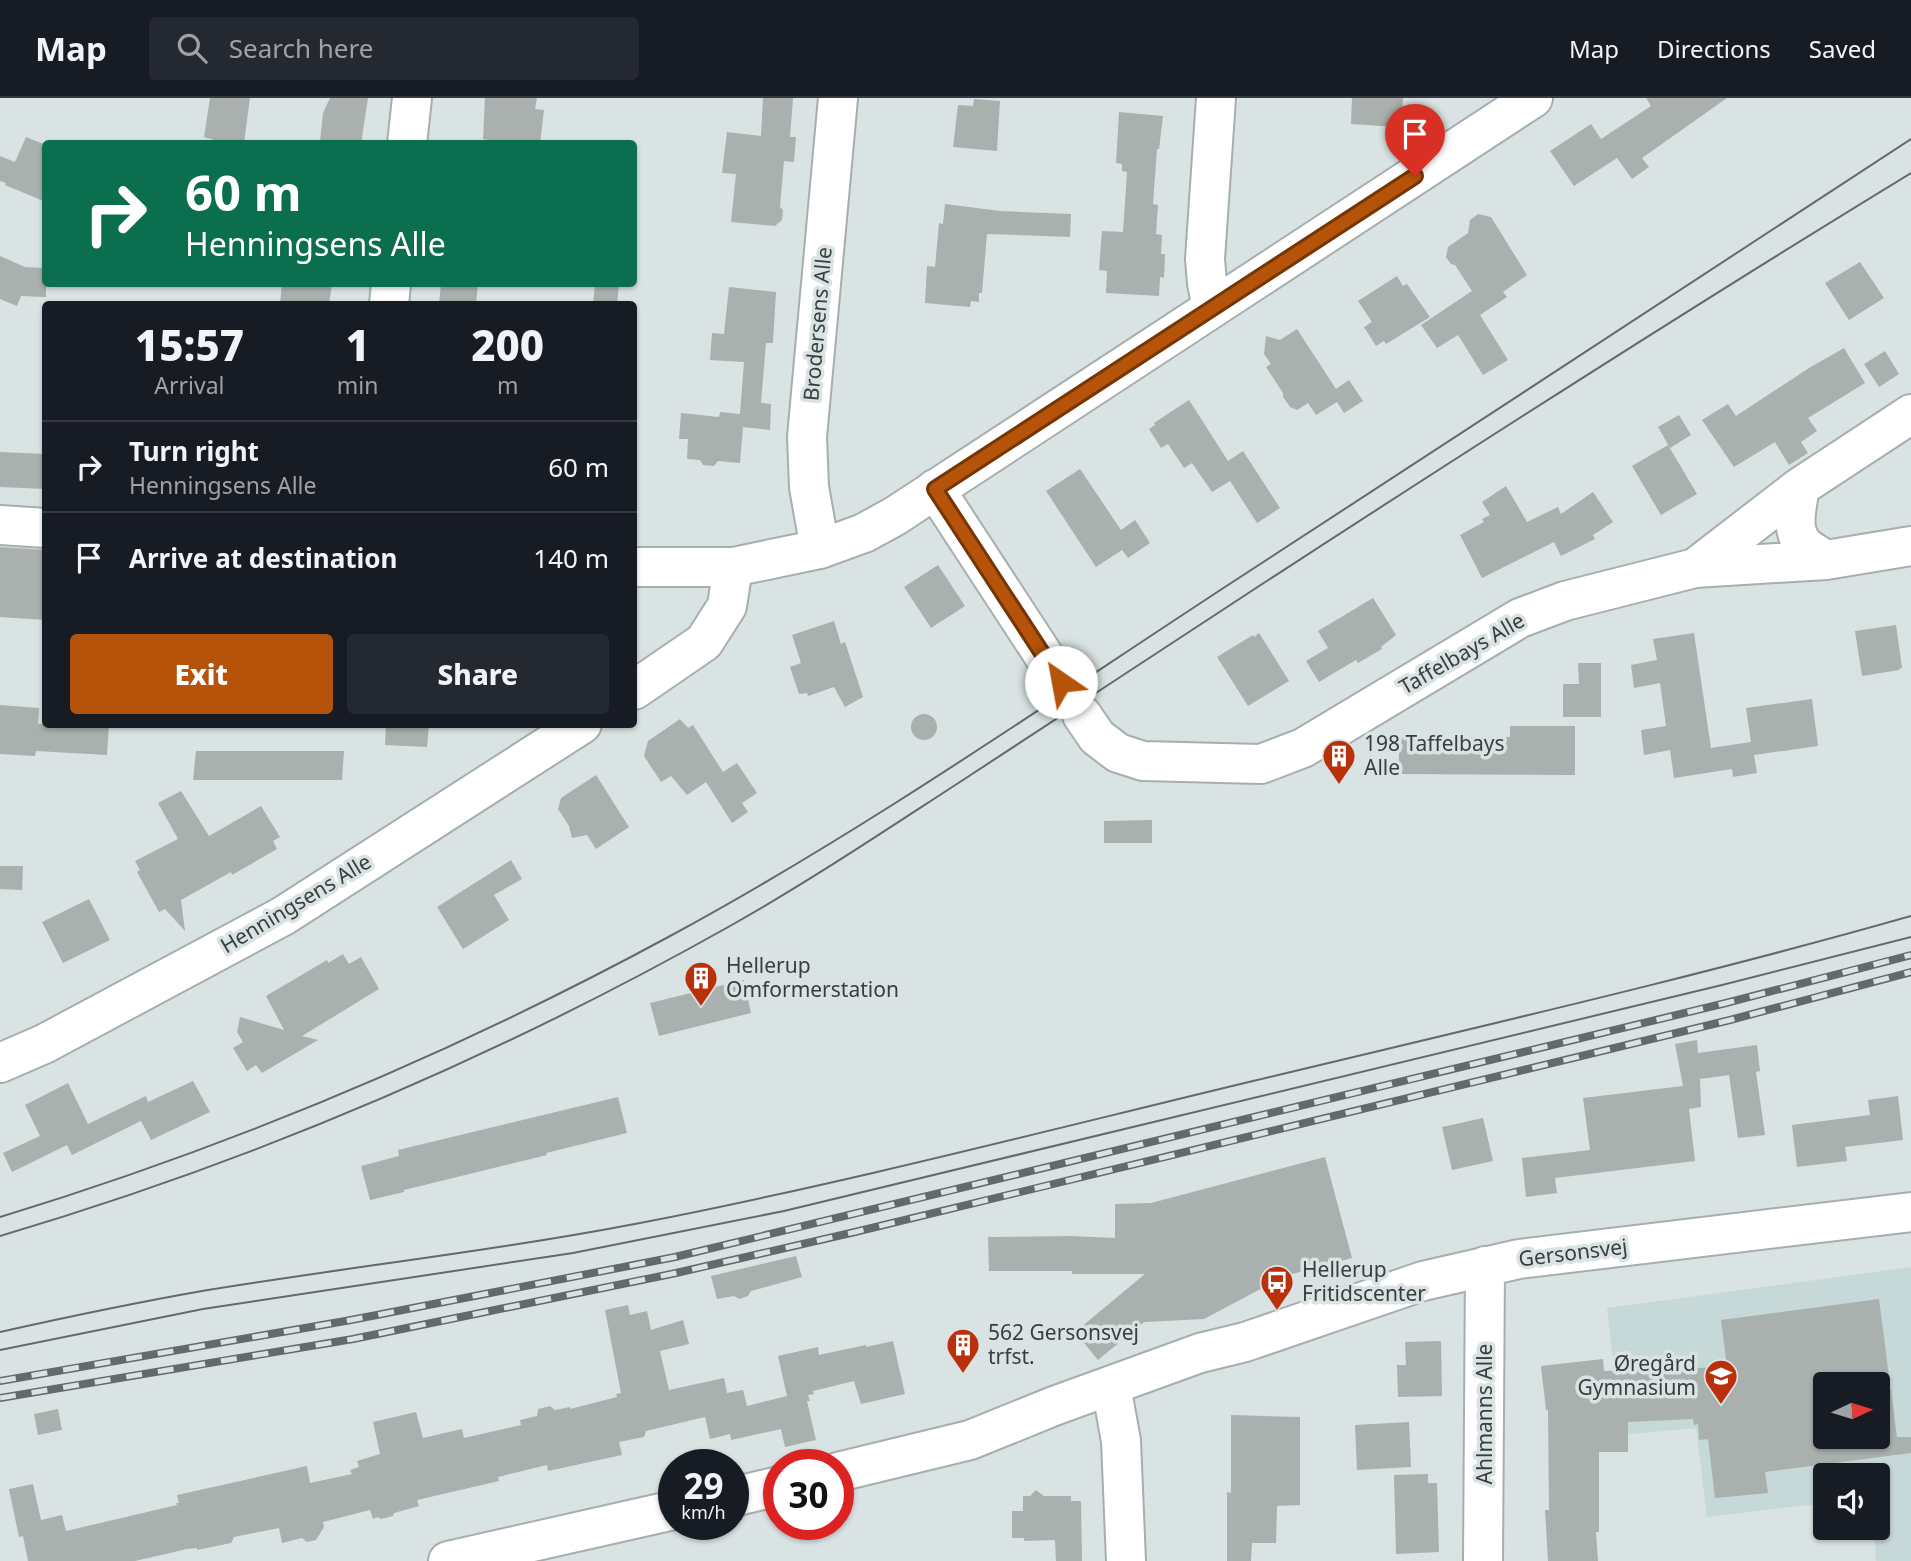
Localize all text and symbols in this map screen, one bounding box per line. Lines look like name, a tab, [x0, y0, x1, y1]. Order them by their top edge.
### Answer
search box	[149, 17, 639, 80]
text: Map	[35, 26, 107, 71]
icon: search	[173, 29, 211, 67]
text: Search here	[229, 30, 373, 66]
text: Map	[1569, 32, 1619, 65]
text: Directions	[1657, 32, 1771, 65]
text: Saved	[1809, 32, 1876, 65]
pin	[1385, 104, 1445, 176]
icon: arrive	[1396, 115, 1434, 153]
text: 60 m	[185, 159, 302, 225]
icon: right	[70, 168, 161, 259]
text: Henningsens Alle	[185, 222, 446, 265]
street label: Brodersens Alle	[796, 246, 838, 402]
text: 15:57	[135, 316, 244, 373]
text: 1	[345, 316, 370, 373]
text: 200	[471, 316, 544, 373]
text: Arrival	[154, 369, 224, 401]
text: min	[337, 369, 378, 401]
text: m	[497, 369, 518, 401]
text: Turn right	[129, 433, 259, 469]
icon: right	[70, 448, 108, 486]
text: 60 m	[548, 449, 609, 485]
text: Henningsens Alle	[129, 469, 316, 501]
icon: arrive	[70, 539, 108, 577]
text: Arrive at destination	[129, 540, 398, 576]
text: 140 m	[533, 540, 609, 576]
street label: Taffelbays Alle	[1394, 606, 1529, 700]
button: Exit	[70, 634, 333, 714]
button: Share	[347, 634, 609, 714]
position arrow	[1024, 645, 1098, 719]
place label: 198 Taffelbays Alle	[1364, 729, 1504, 781]
building icon: 198 Taffelbays Alle	[1320, 737, 1358, 786]
street label: Henningsens Alle	[215, 847, 376, 959]
place label: Hellerup Omformerstation	[726, 951, 899, 1003]
building icon: Hellerup Omformerstation	[682, 959, 720, 1008]
street label: Gersonsvej	[1517, 1231, 1629, 1273]
place label: Hellerup Fritidscenter	[1302, 1255, 1426, 1307]
bus stop icon: Hellerup Fritidscenter	[1258, 1263, 1296, 1312]
place label: 562 Gersonsvej trfst.	[988, 1318, 1139, 1370]
building icon: 562 Gersonsvej trfst.	[944, 1326, 982, 1375]
street label: Ahlmanns Alle	[1470, 1344, 1498, 1484]
place label: Øregård Gymnasium	[1578, 1349, 1696, 1401]
school or university icon: Øregård Gymnasium	[1702, 1357, 1740, 1406]
north arrow	[1813, 1372, 1890, 1449]
map controls	[1813, 1372, 1890, 1540]
speed limit sign: 30	[763, 1449, 854, 1540]
text: 29	[683, 1462, 724, 1509]
button: sound	[1813, 1463, 1890, 1540]
text: km/h	[681, 1500, 726, 1524]

